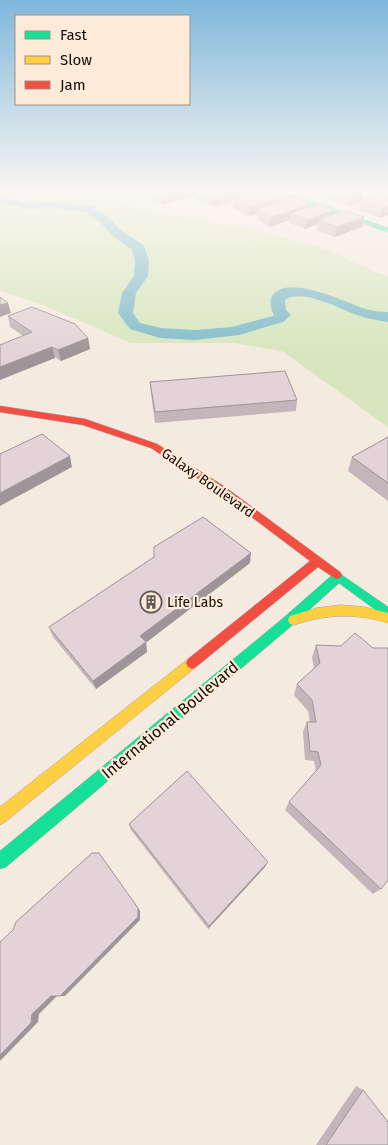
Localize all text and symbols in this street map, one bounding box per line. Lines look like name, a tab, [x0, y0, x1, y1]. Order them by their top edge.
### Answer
legend	[15, 15, 190, 105]
text: Fast	[60, 26, 87, 44]
text: Slow	[60, 51, 92, 69]
text: Jam	[60, 76, 86, 94]
street label: Galaxy Boulevard	[158, 445, 258, 521]
building icon: Life Labs	[139, 590, 163, 614]
place label: Life Labs	[167, 594, 224, 611]
street label: International Boulevard	[98, 657, 242, 783]

